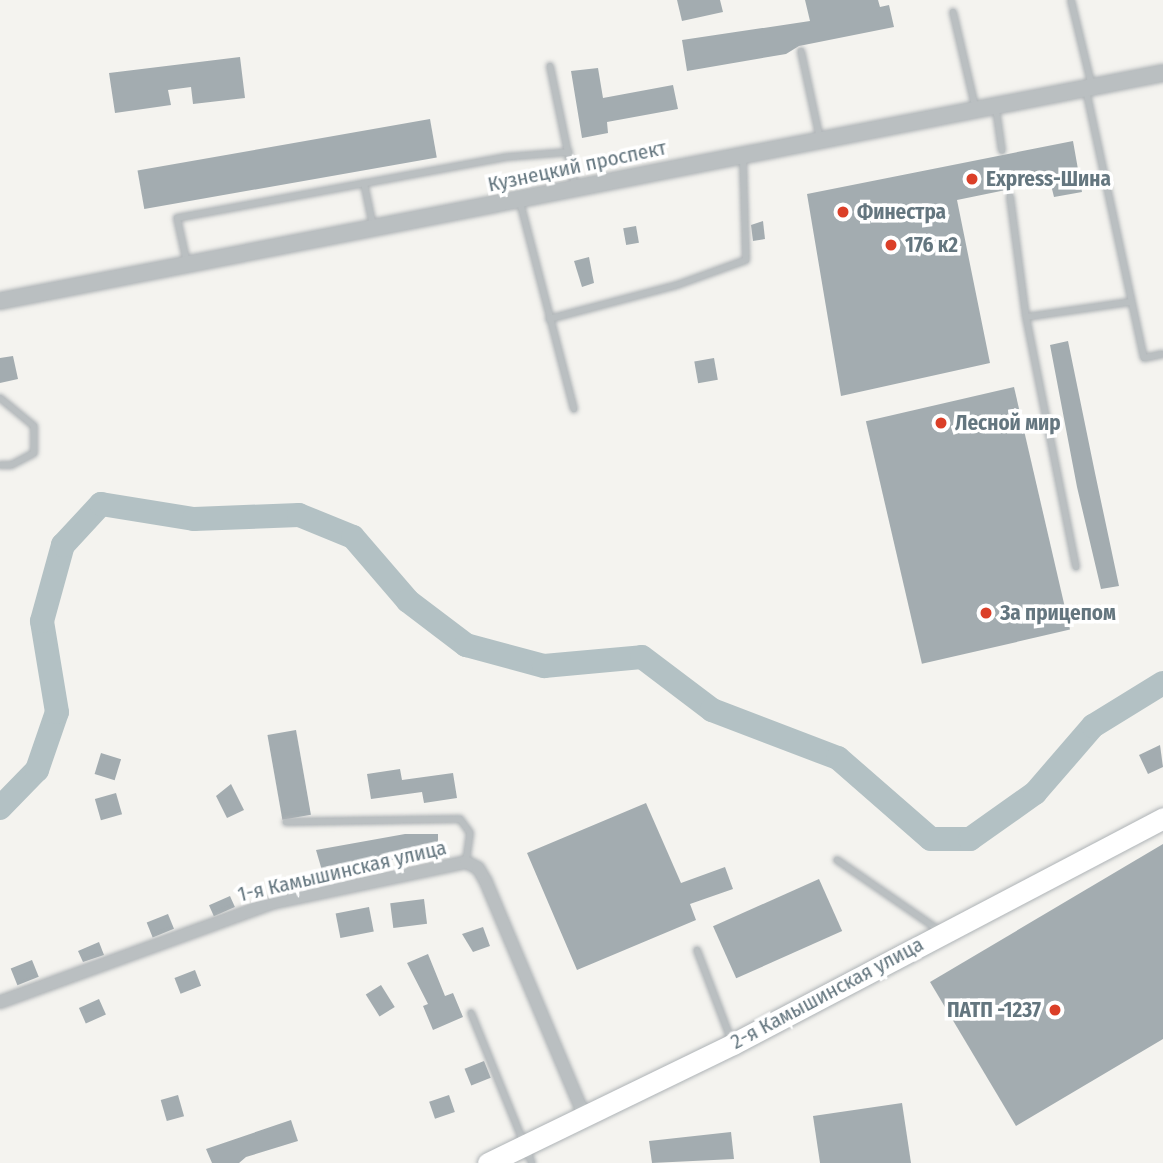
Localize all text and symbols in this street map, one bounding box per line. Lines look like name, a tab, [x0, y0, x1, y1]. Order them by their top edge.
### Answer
street label: Кузнецкий проспект	[485, 135, 669, 197]
place label: Express-Шина	[986, 166, 1111, 192]
marker: Express-Шина	[964, 171, 980, 187]
place label: Финестра	[857, 199, 946, 225]
marker: Финестра	[835, 204, 851, 220]
place label: 176 к2	[905, 232, 958, 258]
marker: 176 к2	[883, 237, 899, 253]
place label: Лесной мир	[955, 410, 1061, 436]
marker: Лесной мир	[933, 415, 949, 431]
place label: За прицепом	[1000, 600, 1116, 626]
marker: За прицепом	[978, 605, 994, 621]
street label: 1-я Камышинская улица	[235, 835, 449, 907]
street label: 2-я Камышинская улица	[726, 932, 928, 1054]
place label: ПАТП -1237	[947, 997, 1041, 1023]
marker: ПАТП -1237	[1047, 1002, 1063, 1018]

